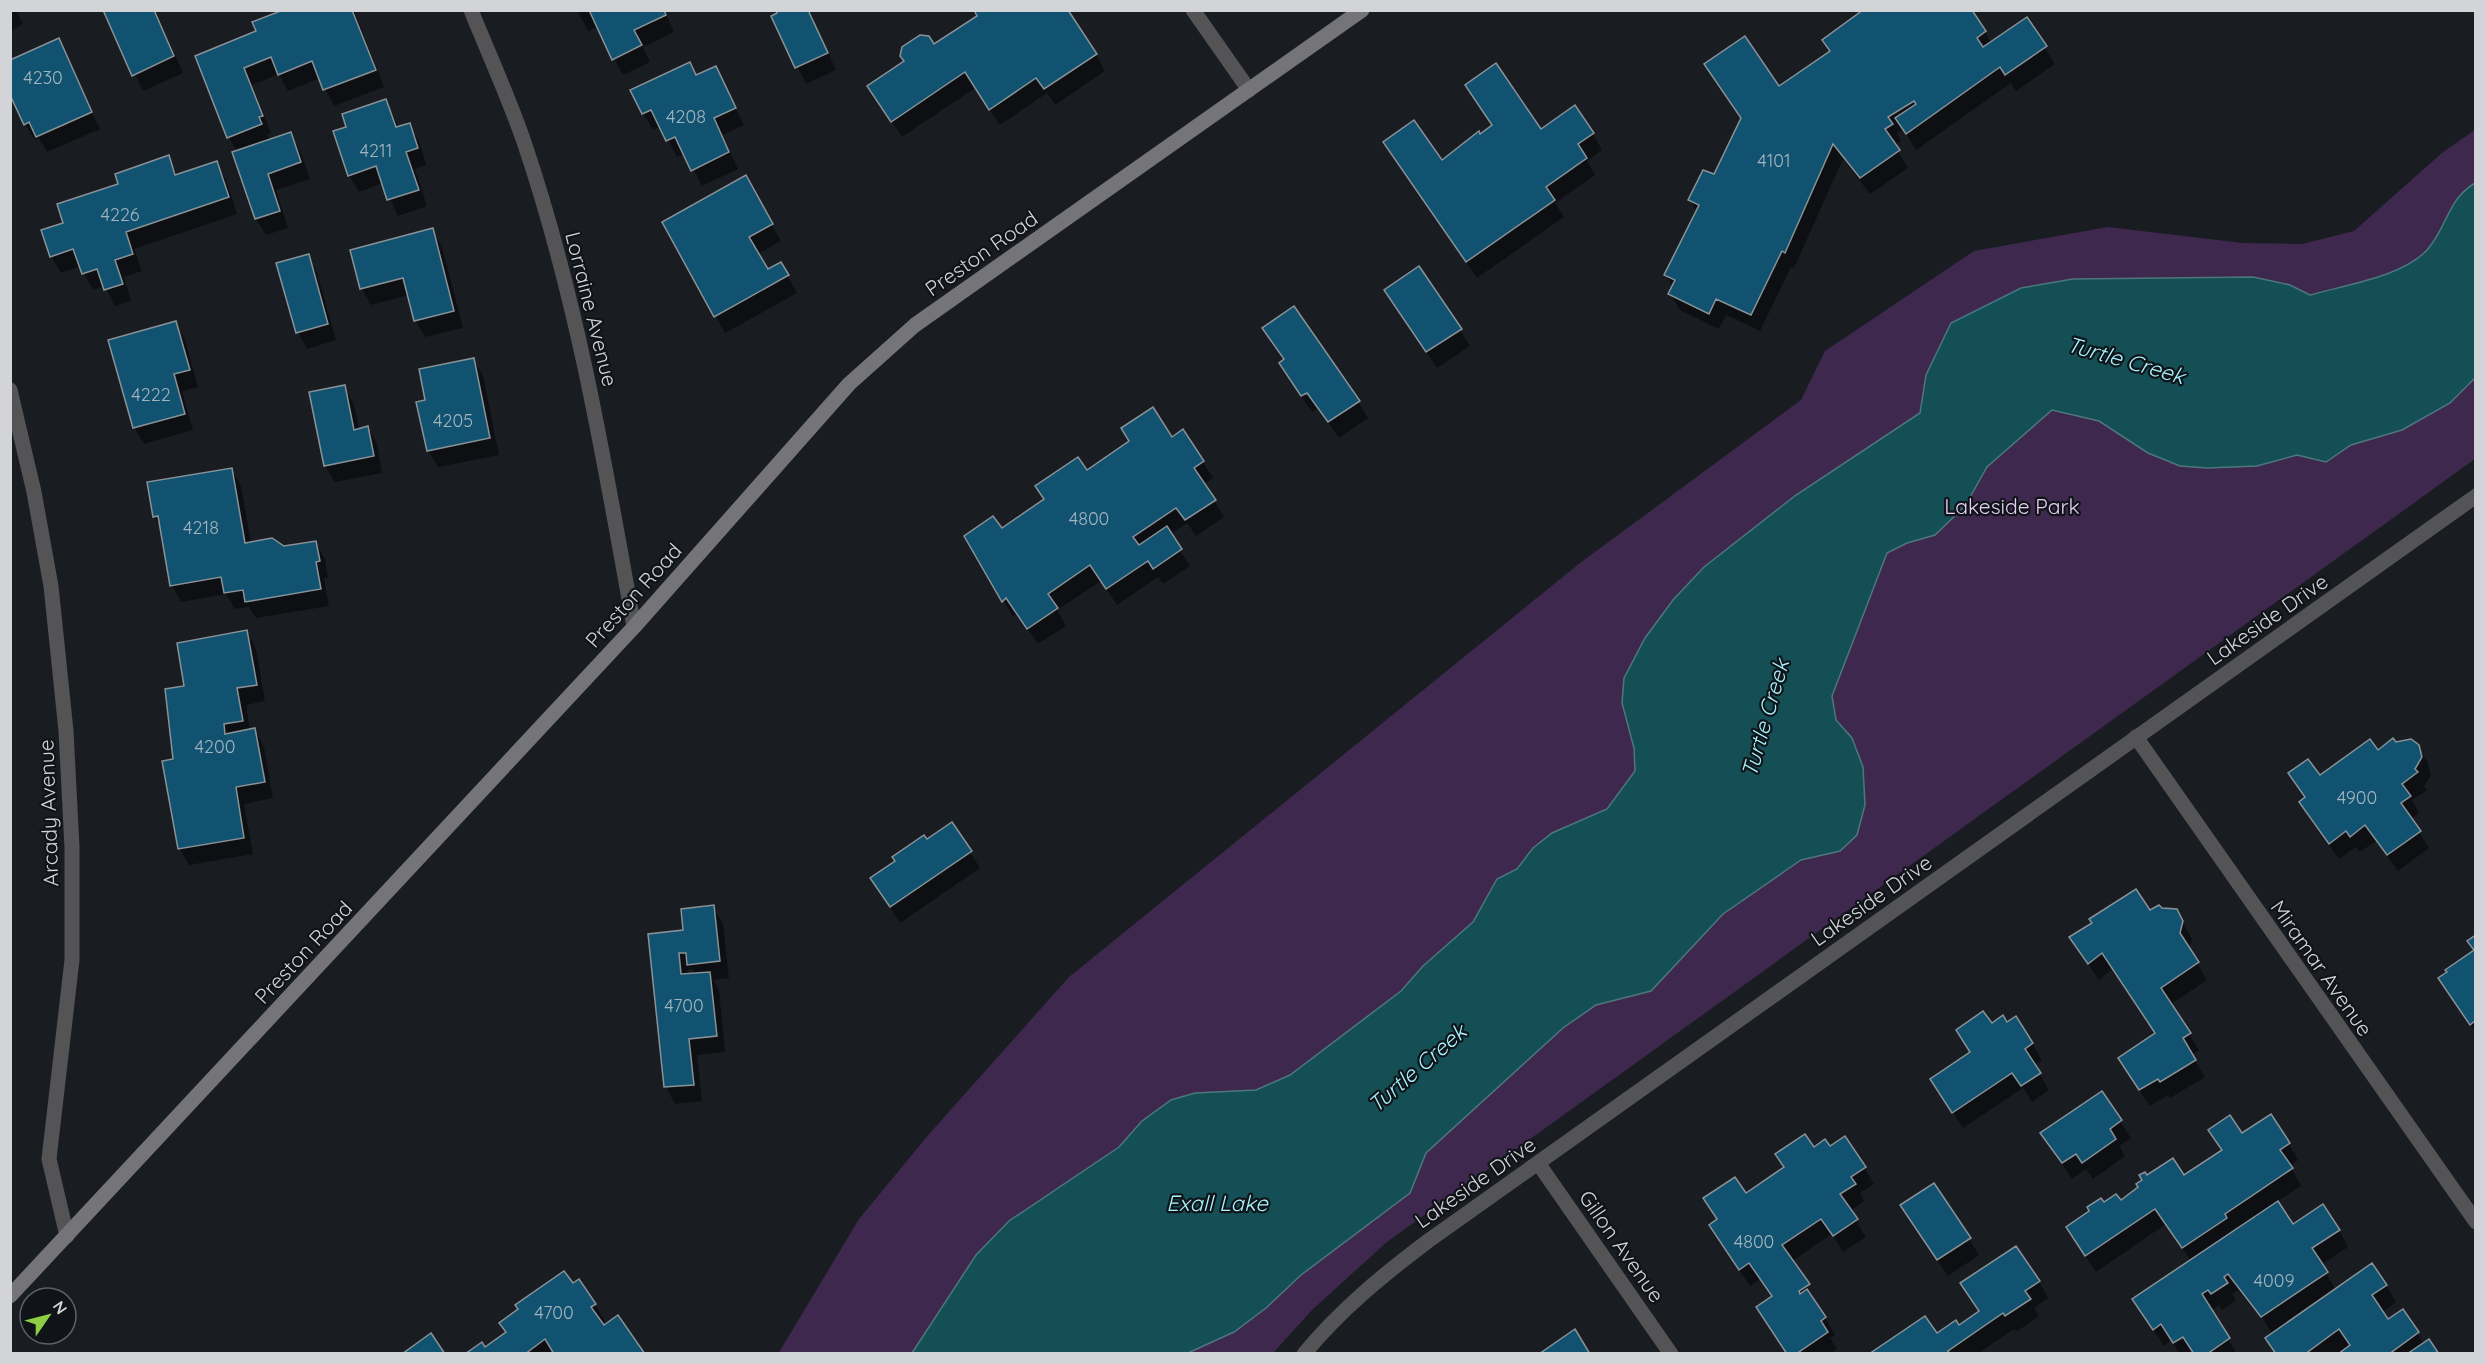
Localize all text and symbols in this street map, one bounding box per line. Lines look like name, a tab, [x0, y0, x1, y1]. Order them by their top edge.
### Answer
house number: 4230	[23, 66, 63, 89]
house number: 4208	[666, 105, 706, 128]
house number: 4211	[360, 139, 392, 162]
house number: 4101	[1757, 149, 1791, 172]
house number: 4226	[100, 203, 140, 226]
street label: Preston Road	[920, 205, 1042, 301]
street label: Lorraine Avenue	[560, 229, 624, 389]
water label: Turtle Creek	[2064, 330, 2190, 391]
house number: 4222	[131, 383, 171, 406]
house number: 4205	[433, 409, 473, 432]
park label: Lakeside Park	[1944, 493, 2080, 519]
house number: 4800	[1069, 507, 1109, 530]
house number: 4218	[183, 516, 219, 539]
street label: Preston Road	[579, 537, 687, 653]
street label: Lakeside Drive	[2201, 568, 2333, 670]
water label: Turtle Creek	[1735, 654, 1796, 780]
house number: 4200	[195, 735, 235, 758]
street label: Arcady Avenue	[32, 739, 64, 887]
house number: 4900	[2337, 786, 2377, 809]
street label: Lakeside Drive	[1805, 849, 1937, 951]
street label: Preston Road	[249, 895, 357, 1009]
street label: Miramar Avenue	[2265, 895, 2379, 1041]
house number: 4700	[664, 994, 704, 1017]
water label: Turtle Creek	[1362, 1016, 1474, 1118]
street label: Lakeside Drive	[1409, 1131, 1541, 1233]
street label: Gillon Avenue	[1574, 1185, 1670, 1307]
water label: Exall Lake	[1166, 1189, 1269, 1217]
house number: 4800	[1734, 1230, 1774, 1253]
house number: 4009	[2254, 1269, 2294, 1292]
north arrow	[18, 1286, 78, 1346]
text: N	[49, 1297, 72, 1318]
house number: 4700	[534, 1301, 574, 1324]

